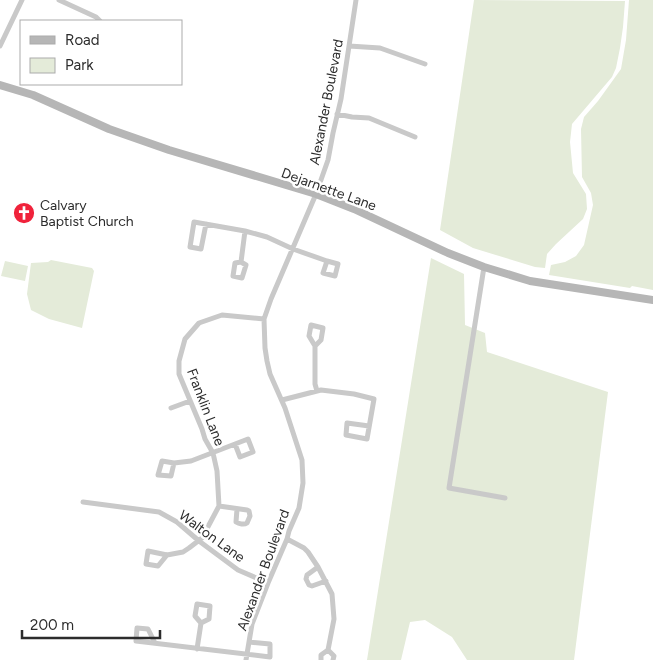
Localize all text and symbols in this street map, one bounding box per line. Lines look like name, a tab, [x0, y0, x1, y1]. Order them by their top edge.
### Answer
legend	[20, 20, 182, 85]
text: Road	[65, 31, 100, 49]
street label: Alexander Boulevard	[306, 38, 347, 167]
text: Park	[65, 56, 94, 74]
street label: Dejarnette Lane	[279, 164, 379, 215]
place label: Calvary Baptist Church	[40, 197, 134, 230]
church icon: Calvary Baptist Church	[12, 201, 36, 225]
street label: Franklin Lane	[183, 366, 228, 449]
street label: Walton Lane	[175, 507, 248, 566]
street label: Alexander Boulevard	[234, 507, 293, 633]
scale bar	[22, 608, 160, 640]
text: 200 m	[30, 616, 74, 634]

